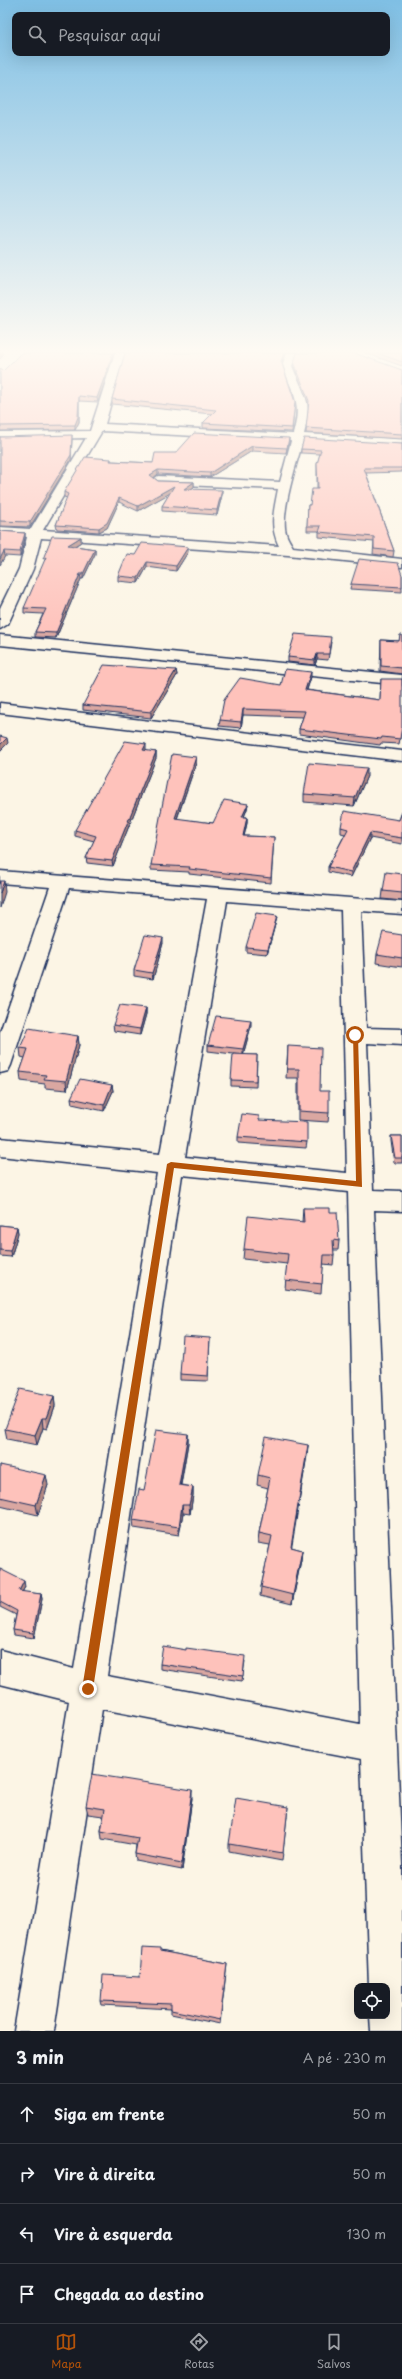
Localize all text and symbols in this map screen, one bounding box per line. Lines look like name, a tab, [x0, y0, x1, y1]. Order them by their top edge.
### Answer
search box	[12, 12, 390, 56]
icon: search	[26, 23, 48, 45]
text: Pesquisar aqui	[58, 23, 161, 46]
route start	[346, 1026, 364, 1044]
route end	[79, 1680, 97, 1698]
map controls	[354, 1983, 390, 2019]
button: locate	[354, 1983, 390, 2019]
text: 3 min	[16, 2044, 64, 2070]
text: A pé · 230 m	[303, 2048, 386, 2067]
text: Siga em frente	[54, 2102, 164, 2125]
icon: ahead	[16, 2103, 38, 2125]
text: 50 m	[352, 2104, 386, 2123]
text: Vire à direita	[54, 2162, 155, 2185]
icon: right	[16, 2163, 38, 2185]
text: 50 m	[352, 2164, 386, 2183]
text: Vire à esquerda	[54, 2222, 173, 2245]
icon: left	[16, 2223, 38, 2245]
text: 130 m	[347, 2224, 386, 2243]
text: Chegada ao destino	[54, 2282, 204, 2305]
icon: arrive	[16, 2283, 38, 2305]
tab: Mapa	[51, 2331, 82, 2372]
tab: Rotas	[184, 2331, 214, 2372]
tab: Salvos	[317, 2331, 351, 2372]

